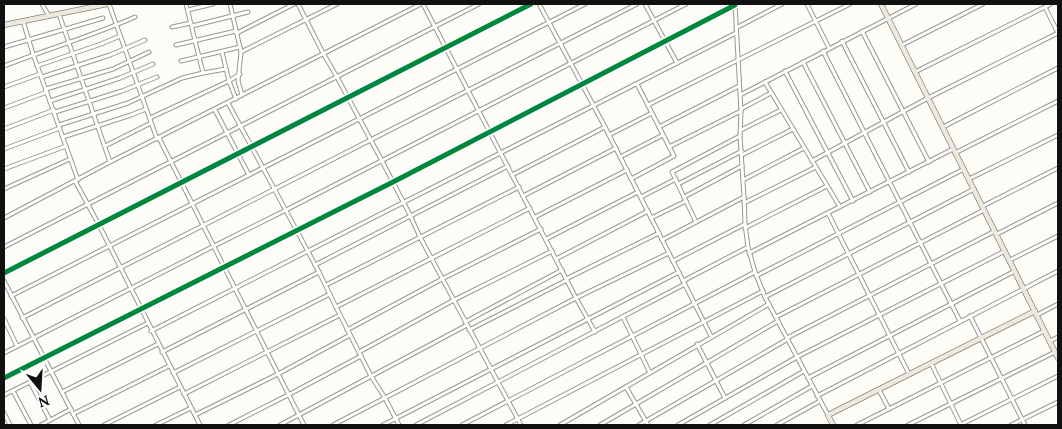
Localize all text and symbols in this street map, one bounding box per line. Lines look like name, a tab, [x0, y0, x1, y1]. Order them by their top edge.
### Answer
north arrow	[15, 364, 65, 414]
text: N	[36, 391, 52, 412]

